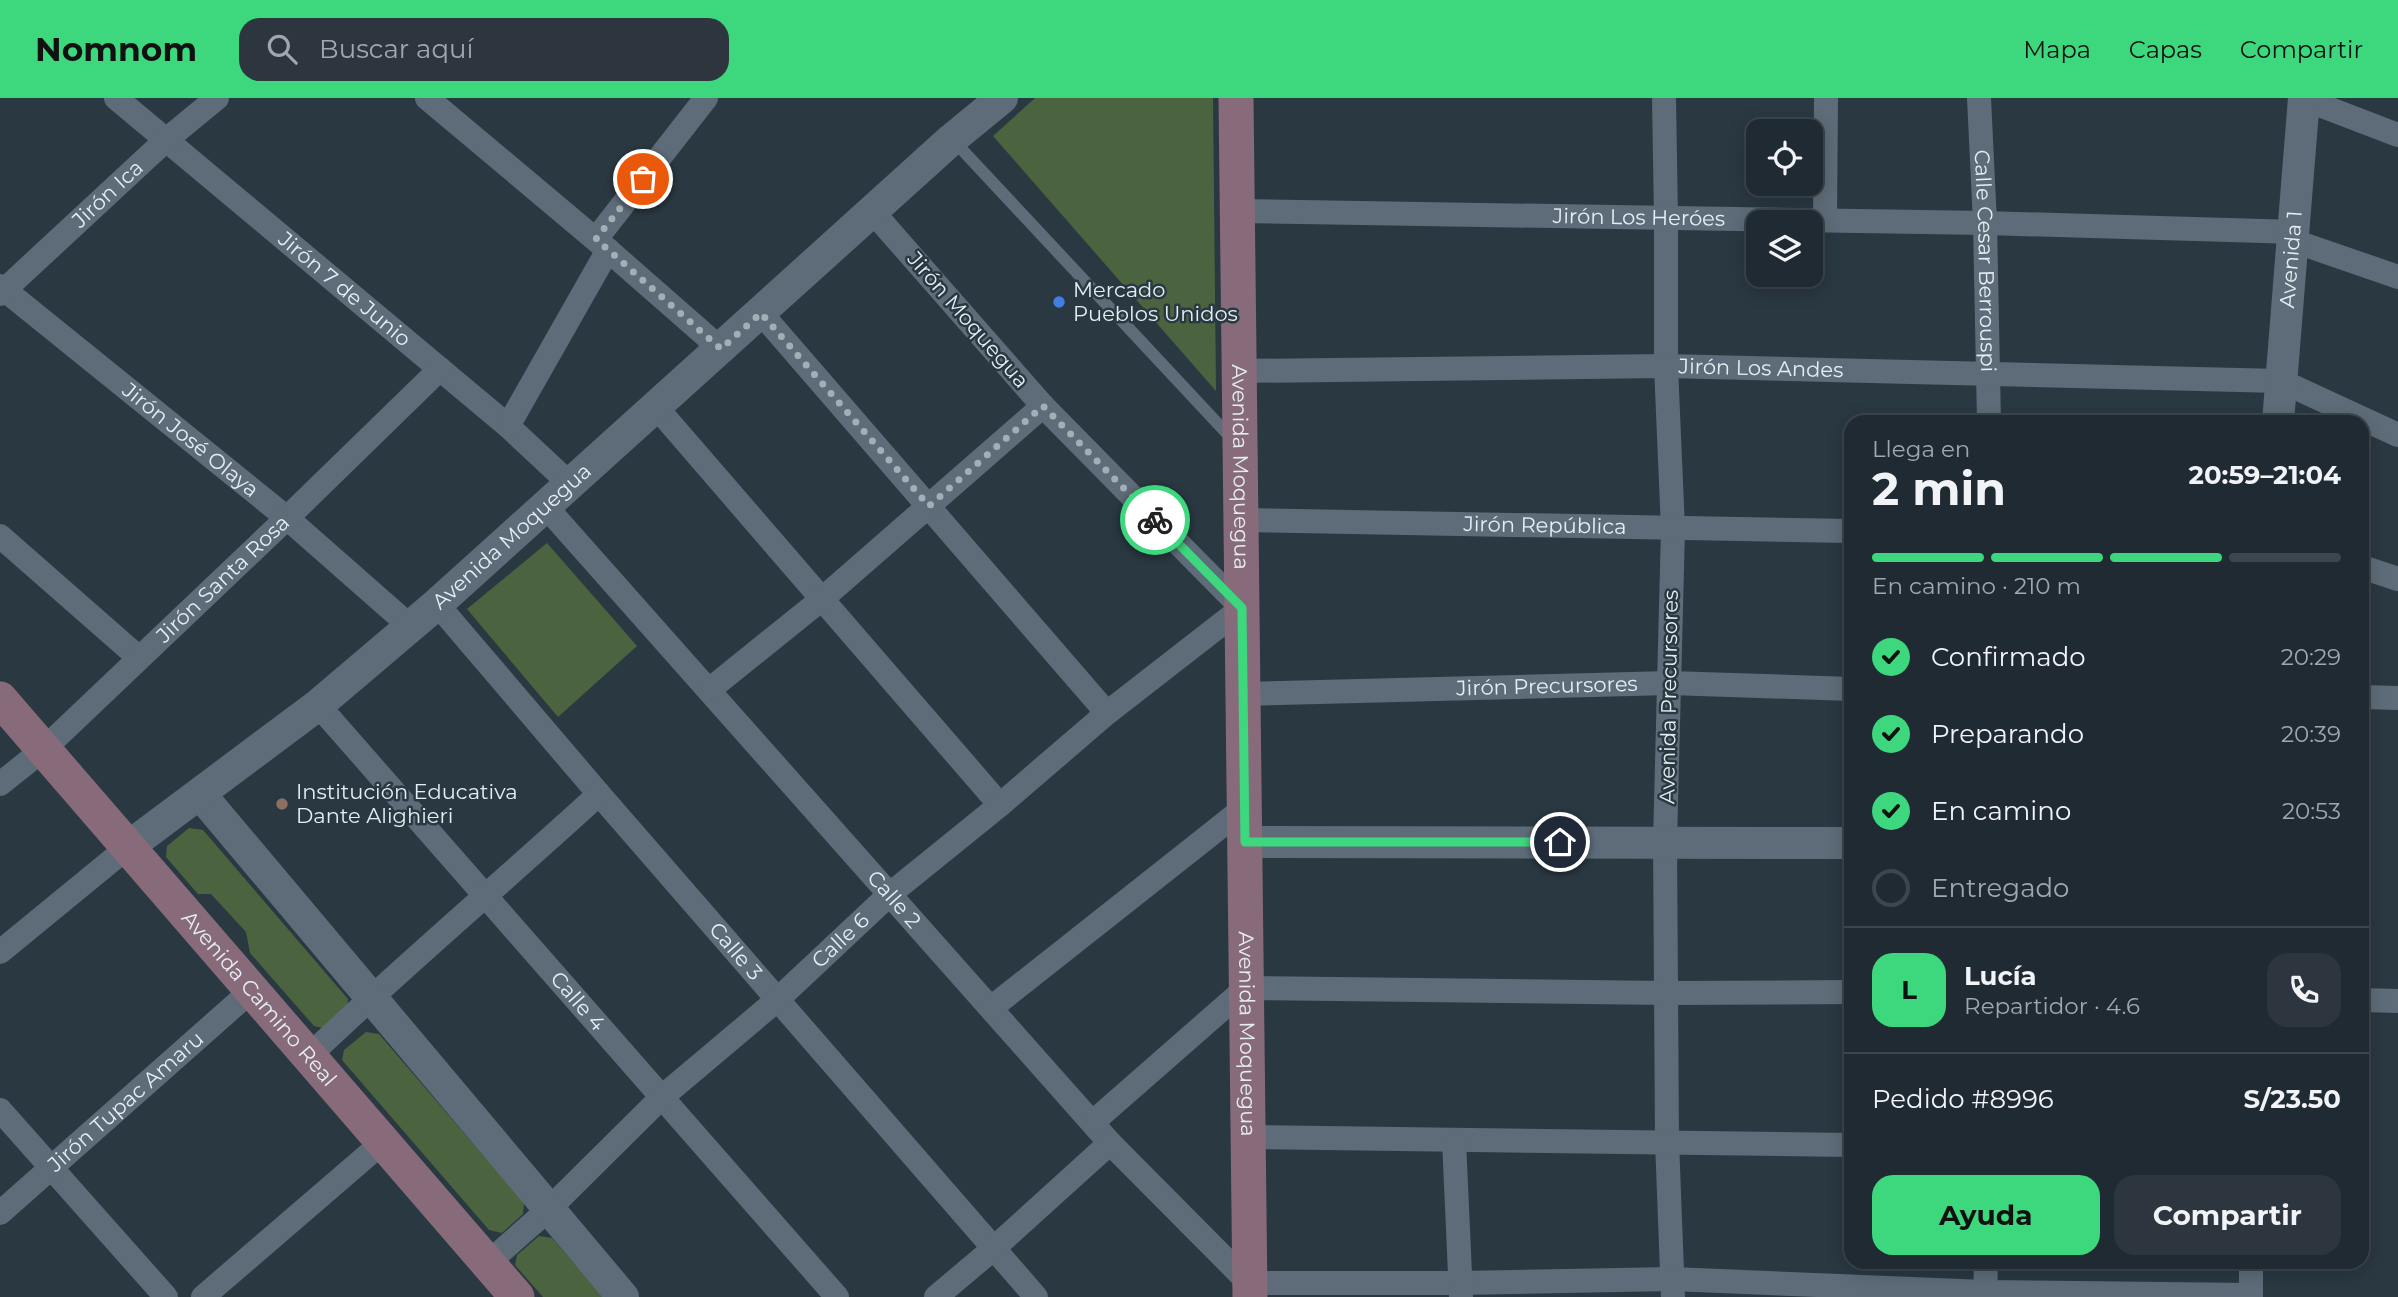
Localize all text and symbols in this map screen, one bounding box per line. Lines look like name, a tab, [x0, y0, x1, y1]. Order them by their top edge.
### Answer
search box	[239, 18, 729, 81]
text: Nomnom	[35, 29, 197, 69]
icon: search	[263, 30, 301, 68]
text: Buscar aquí	[319, 33, 473, 65]
text: Mapa	[2023, 35, 2091, 64]
text: Capas	[2129, 35, 2202, 64]
text: Compartir	[2240, 35, 2363, 64]
map controls	[1746, 119, 1823, 287]
button: locate	[1746, 119, 1823, 196]
pin	[613, 149, 673, 209]
street label: Calle Cesar Berrouspi	[1969, 149, 2001, 372]
street label: Jirón Ica	[66, 155, 148, 233]
icon: bag	[624, 160, 662, 198]
street label: Jirón Los Heróes	[1552, 203, 1725, 231]
button: layers	[1746, 210, 1823, 287]
street label: Avenida 1	[2274, 210, 2307, 309]
street label: Jirón 7 de Junio	[273, 226, 416, 351]
street label: Jirón Moquegua	[902, 246, 1034, 393]
place label: Mercado Pueblos Unidos	[1073, 277, 1238, 326]
marker: Mercado Pueblos Unidos	[1051, 294, 1067, 310]
street label: Jirón Los Andes	[1677, 353, 1844, 382]
street label: Avenida Moquegua	[1227, 364, 1255, 570]
street label: Jirón José Olaya	[117, 376, 264, 502]
text: Llega en	[1872, 435, 1970, 463]
street label: Avenida Moquegua	[427, 458, 596, 614]
text: 20:59–21:04	[2189, 459, 2341, 491]
text: 2 min	[1872, 460, 2006, 517]
courier	[1120, 485, 1190, 555]
icon: bike	[1136, 501, 1174, 539]
street label: Jirón Santa Rosa	[150, 510, 294, 648]
street label: Jirón República	[1462, 511, 1627, 539]
text: En camino · 210 m	[1872, 572, 2081, 600]
street label: Avenida Precursores	[1654, 590, 1683, 804]
icon: check	[1872, 638, 1910, 676]
text: Confirmado	[1931, 641, 2086, 673]
text: 20:29	[2281, 643, 2341, 671]
street label: Jirón Precursores	[1455, 671, 1638, 701]
icon: check	[1872, 715, 1910, 753]
text: Preparando	[1931, 718, 2084, 750]
text: 20:39	[2281, 720, 2341, 748]
place label: Institución Educativa Dante Alighieri	[296, 779, 518, 828]
icon: check	[1872, 792, 1910, 830]
text: En camino	[1931, 795, 2071, 827]
marker: Institución Educativa Dante Alighieri	[274, 796, 290, 812]
text: 20:53	[2282, 797, 2341, 825]
pin	[1530, 812, 1590, 872]
icon: home	[1541, 823, 1579, 861]
street label: Calle 2	[862, 865, 926, 933]
text: Entregado	[1931, 872, 2069, 904]
street label: Avenida Camino Real	[177, 905, 342, 1091]
street label: Calle 6	[806, 907, 874, 973]
street label: Calle 3	[704, 917, 768, 985]
street label: Avenida Moquegua	[1234, 931, 1261, 1137]
button: phone	[2267, 953, 2341, 1027]
text: Lucía	[1964, 960, 2037, 992]
street label: Calle 4	[545, 966, 611, 1036]
text: L	[1901, 974, 1917, 1006]
text: Repartidor · 4.6	[1964, 992, 2140, 1020]
street label: Jirón Tupac Amaru	[42, 1026, 208, 1177]
text: Pedido #8996	[1872, 1083, 2054, 1115]
text: S/23.50	[2244, 1083, 2341, 1115]
button: Ayuda	[1872, 1175, 2100, 1255]
button: Compartir	[2114, 1175, 2341, 1255]

